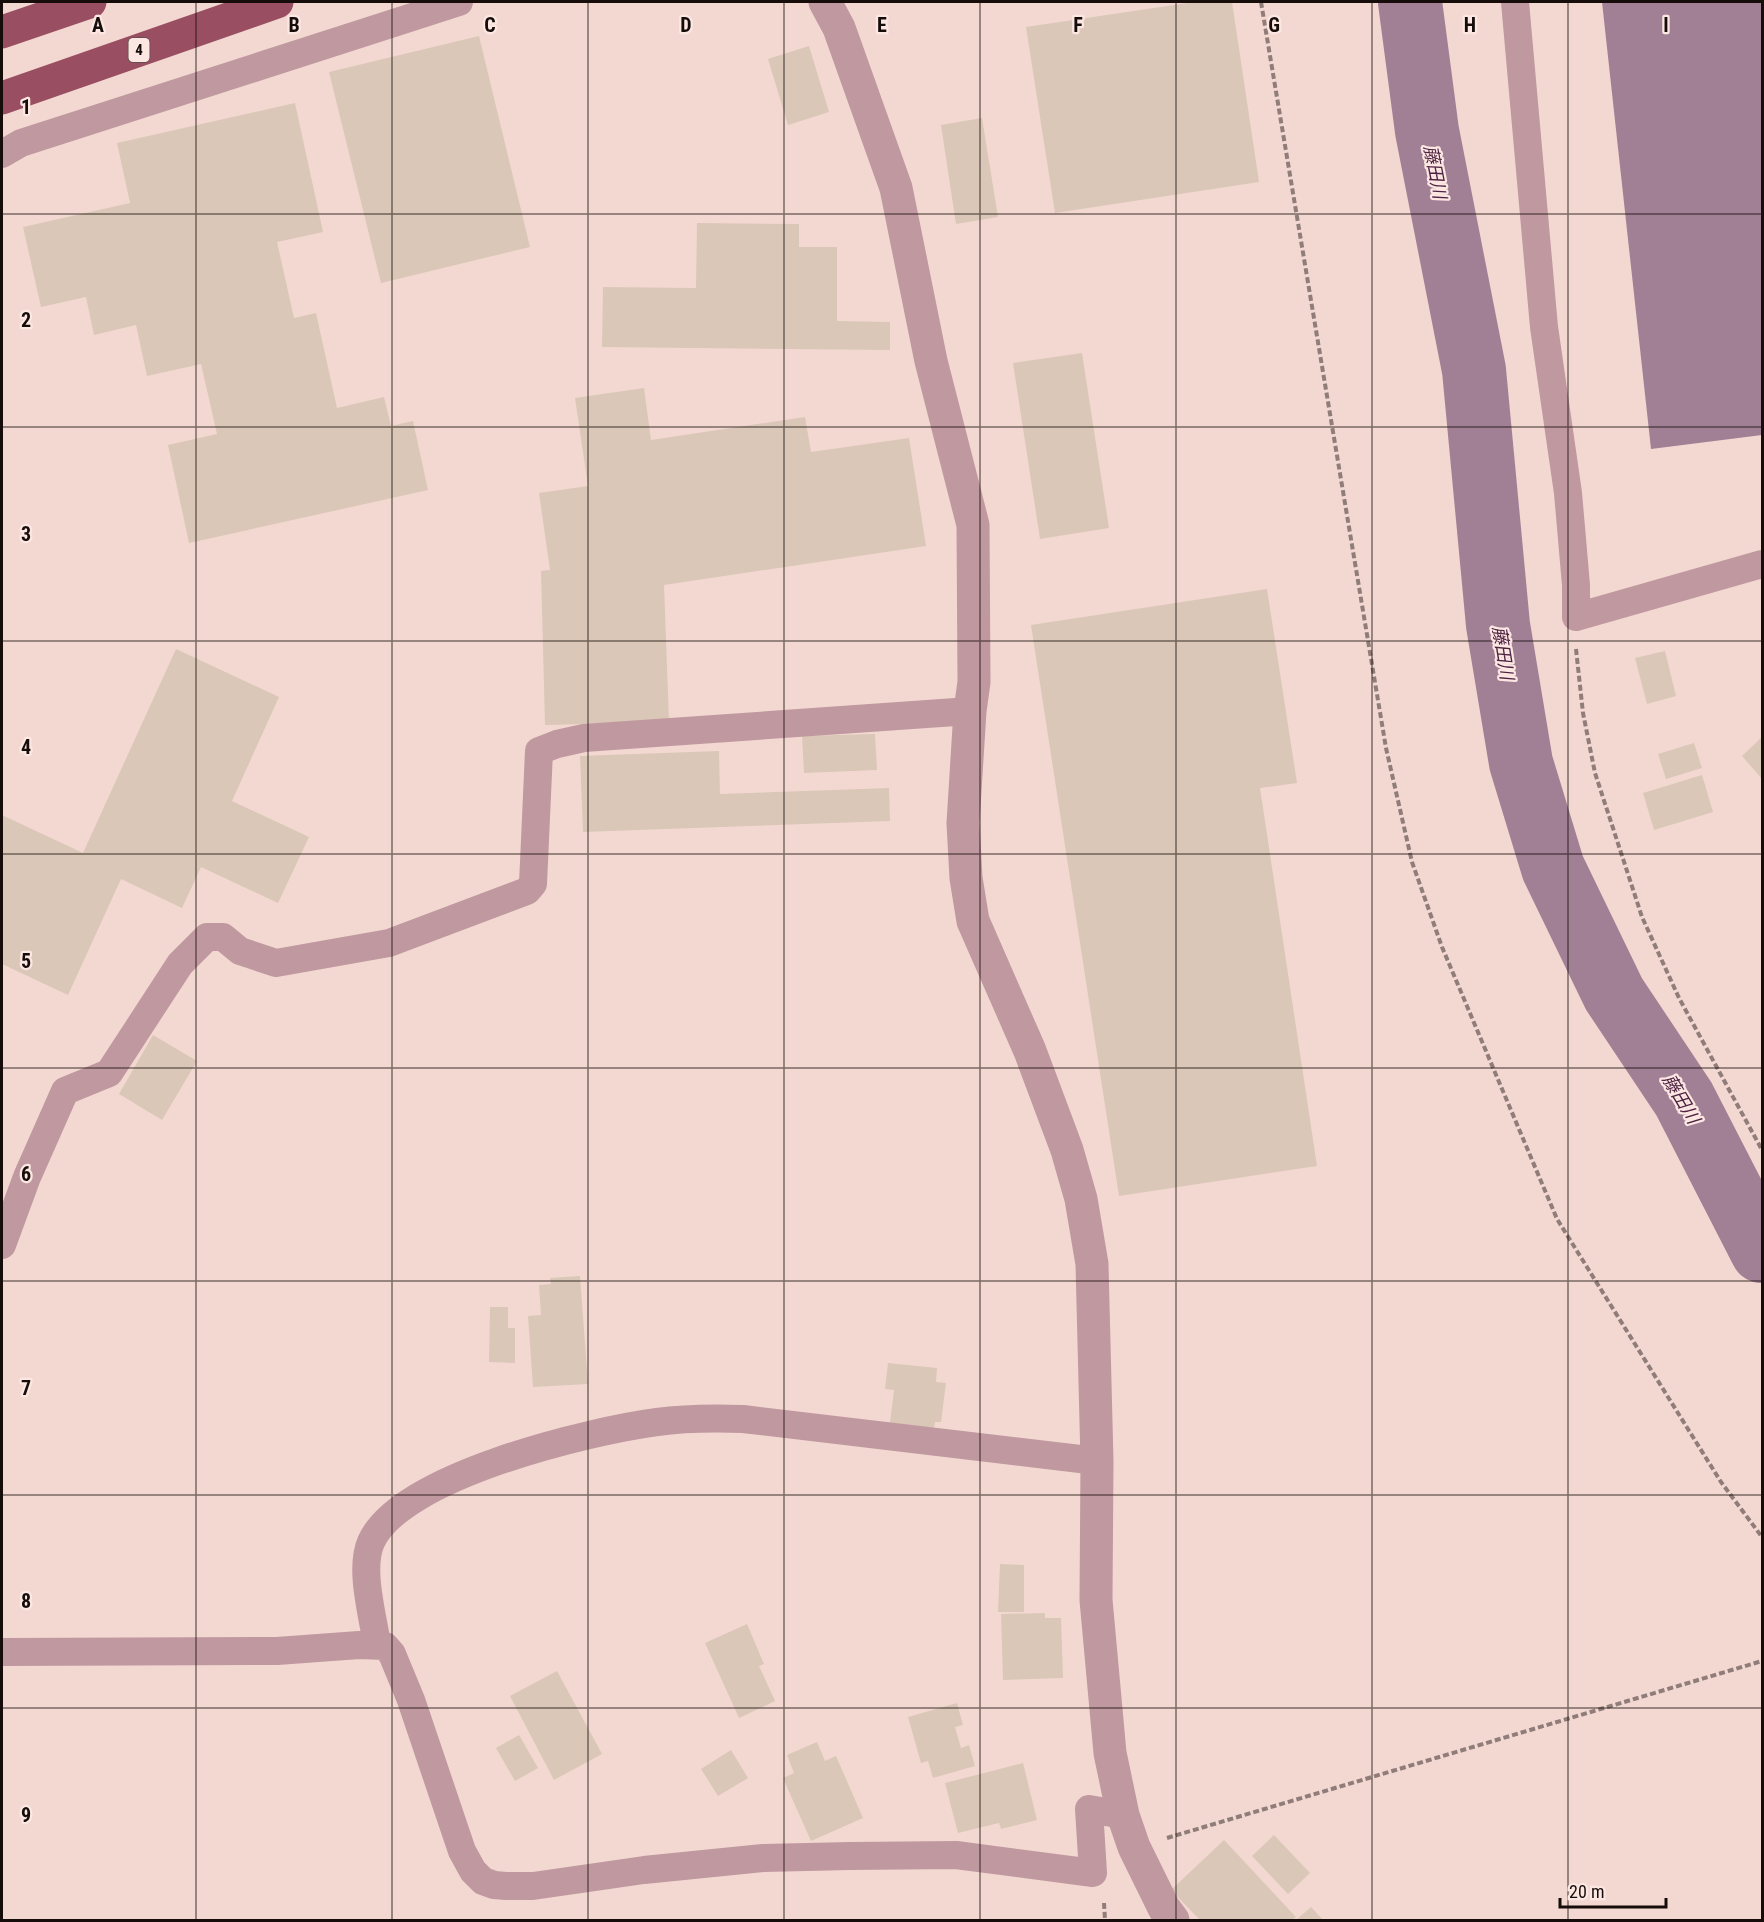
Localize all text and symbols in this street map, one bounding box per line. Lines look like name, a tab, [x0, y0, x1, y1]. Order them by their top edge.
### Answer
text: A	[92, 13, 104, 37]
text: B	[288, 13, 300, 37]
text: C	[484, 13, 496, 37]
text: D	[680, 13, 692, 37]
text: E	[877, 13, 887, 37]
text: F	[1073, 13, 1083, 37]
text: G	[1268, 13, 1280, 37]
text: H	[1464, 13, 1476, 37]
text: I	[1663, 13, 1669, 37]
road number: 4	[128, 38, 150, 62]
text: 1	[21, 95, 31, 119]
water label: 藤田川	[1420, 143, 1451, 202]
text: 2	[21, 308, 31, 332]
text: 3	[21, 522, 31, 546]
water label: 藤田川	[1489, 625, 1518, 683]
text: 4	[21, 735, 31, 759]
text: 5	[21, 949, 31, 973]
water label: 藤田川	[1659, 1070, 1705, 1129]
text: 6	[21, 1162, 31, 1186]
text: 7	[21, 1376, 31, 1400]
text: 8	[21, 1589, 31, 1613]
text: 9	[21, 1803, 31, 1827]
scale bar	[1560, 1871, 1666, 1909]
text: 20 m	[1569, 1881, 1604, 1902]

